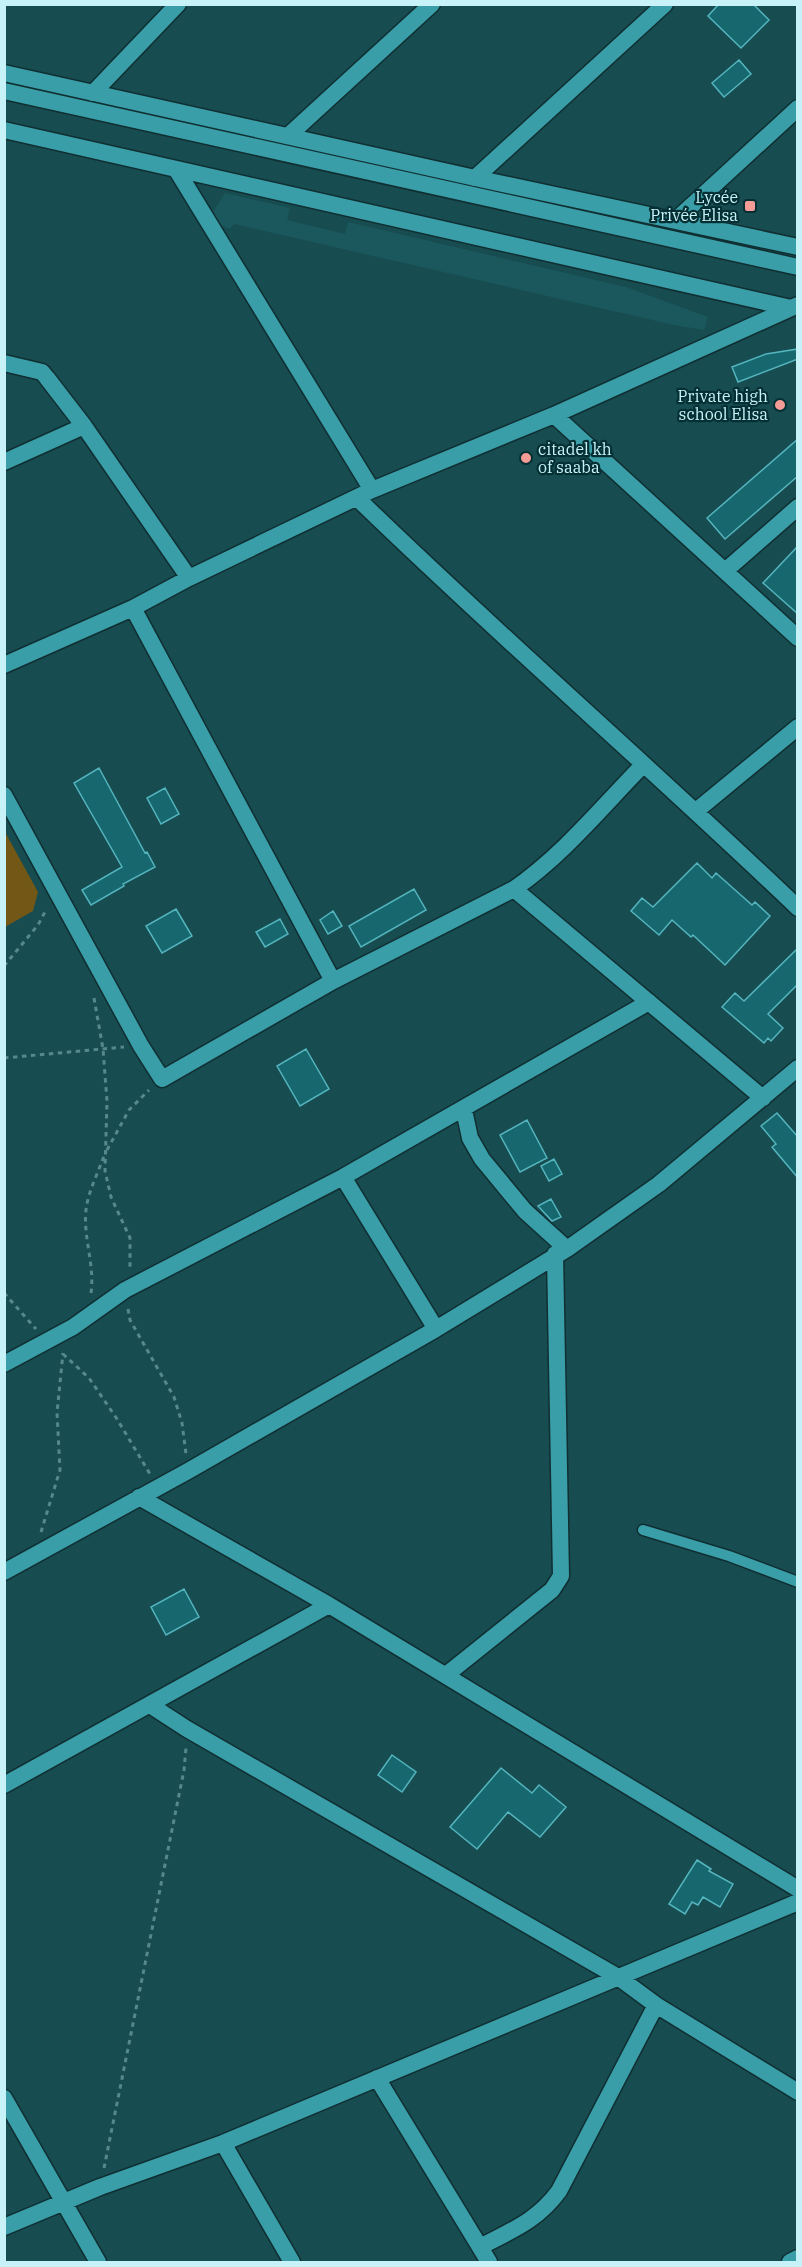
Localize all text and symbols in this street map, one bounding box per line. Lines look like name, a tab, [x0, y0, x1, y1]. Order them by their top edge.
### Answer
place label: Lycée Privée Elisa	[650, 187, 738, 225]
marker: Lycée Privée Elisa	[743, 199, 757, 213]
place label: Private high school Elisa	[677, 386, 768, 424]
marker: Private high school Elisa	[773, 398, 787, 412]
place label: citadel kh of saaba	[538, 439, 612, 477]
marker: citadel kh of saaba	[519, 451, 533, 465]

